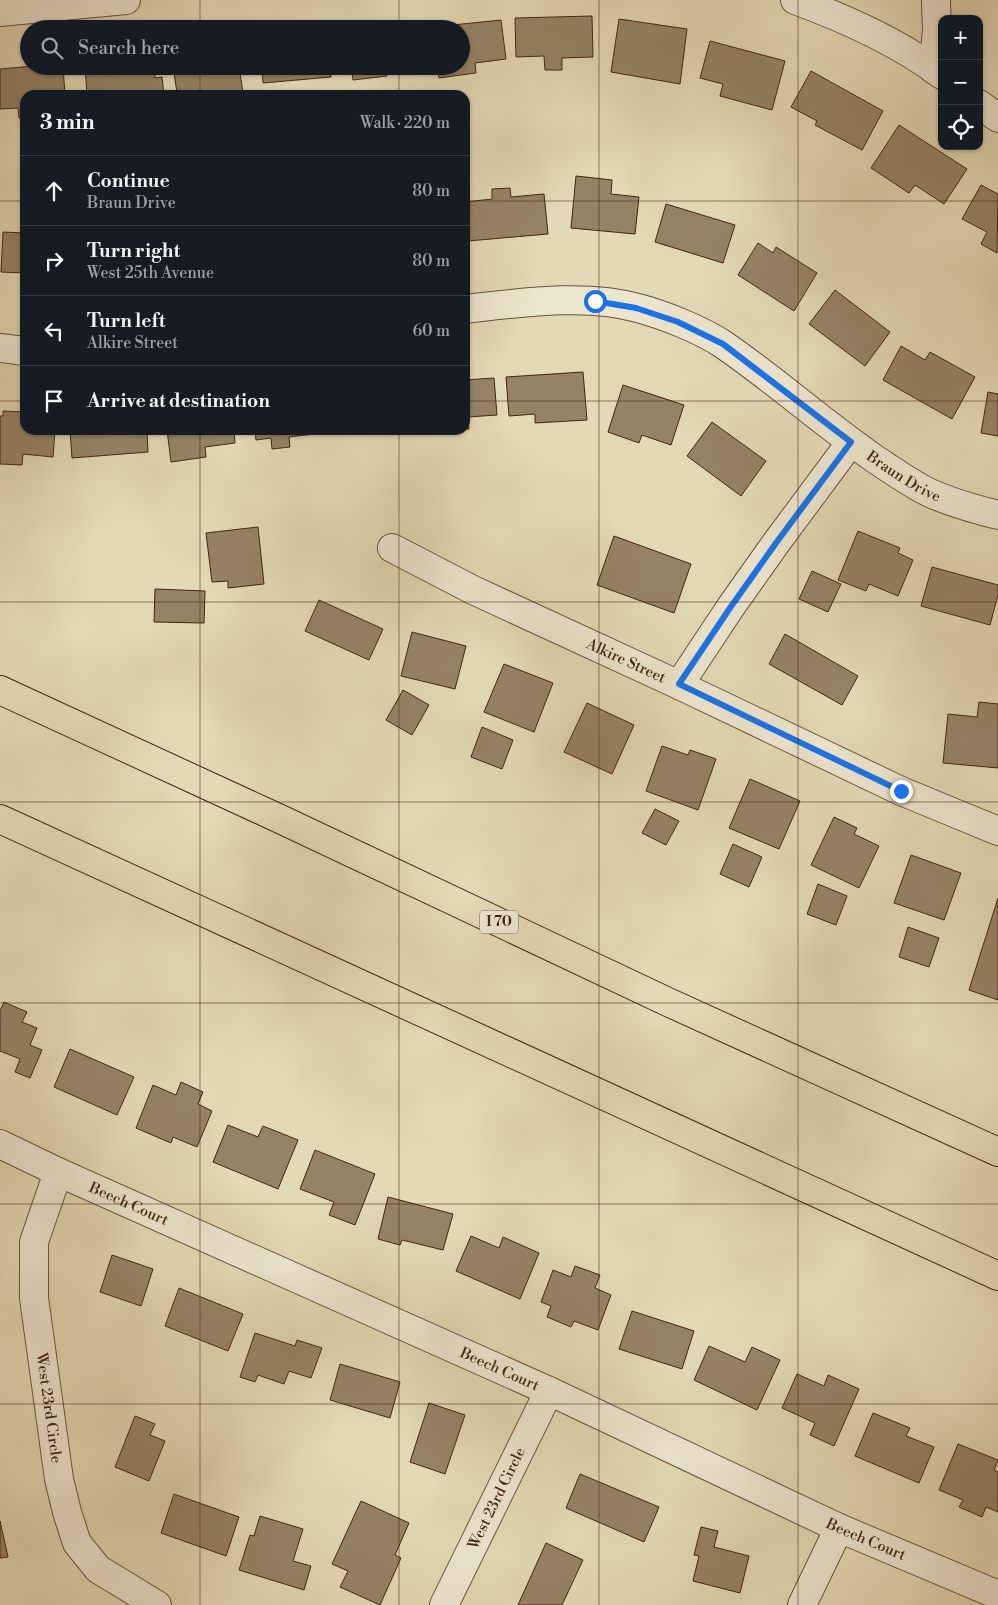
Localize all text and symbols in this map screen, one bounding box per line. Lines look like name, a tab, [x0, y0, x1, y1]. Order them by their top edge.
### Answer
map controls	[938, 15, 983, 150]
button: +	[938, 15, 983, 60]
search box	[20, 20, 470, 75]
icon: search	[38, 34, 66, 62]
text: Search here	[78, 36, 179, 60]
button: −	[938, 60, 983, 105]
button: locate	[938, 105, 983, 150]
text: 3 min	[40, 110, 95, 136]
text: Walk · 220 m	[360, 113, 450, 133]
text: Continue	[87, 169, 170, 193]
icon: ahead	[40, 177, 68, 205]
text: 80 m	[412, 181, 450, 201]
text: Braun Drive	[87, 193, 176, 213]
text: Turn right	[87, 239, 180, 263]
icon: right	[40, 247, 68, 275]
text: 80 m	[412, 251, 450, 271]
text: West 25th Avenue	[87, 263, 214, 283]
route start	[584, 290, 607, 313]
text: Turn left	[87, 309, 166, 333]
icon: left	[40, 317, 68, 345]
text: 60 m	[412, 321, 450, 341]
text: Alkire Street	[87, 333, 178, 353]
icon: arrive	[40, 387, 68, 415]
text: Arrive at destination	[87, 389, 270, 413]
street label: Braun Drive	[862, 446, 944, 506]
street label: Alkire Street	[583, 634, 670, 687]
route end	[890, 780, 913, 803]
road number: I 70	[480, 910, 518, 934]
street label: Beech Court	[85, 1177, 172, 1230]
street label: Beech Court	[456, 1343, 543, 1395]
street label: West 23rd Circle	[32, 1351, 66, 1464]
street label: West 23rd Circle	[463, 1444, 529, 1553]
street label: Beech Court	[822, 1513, 909, 1565]

